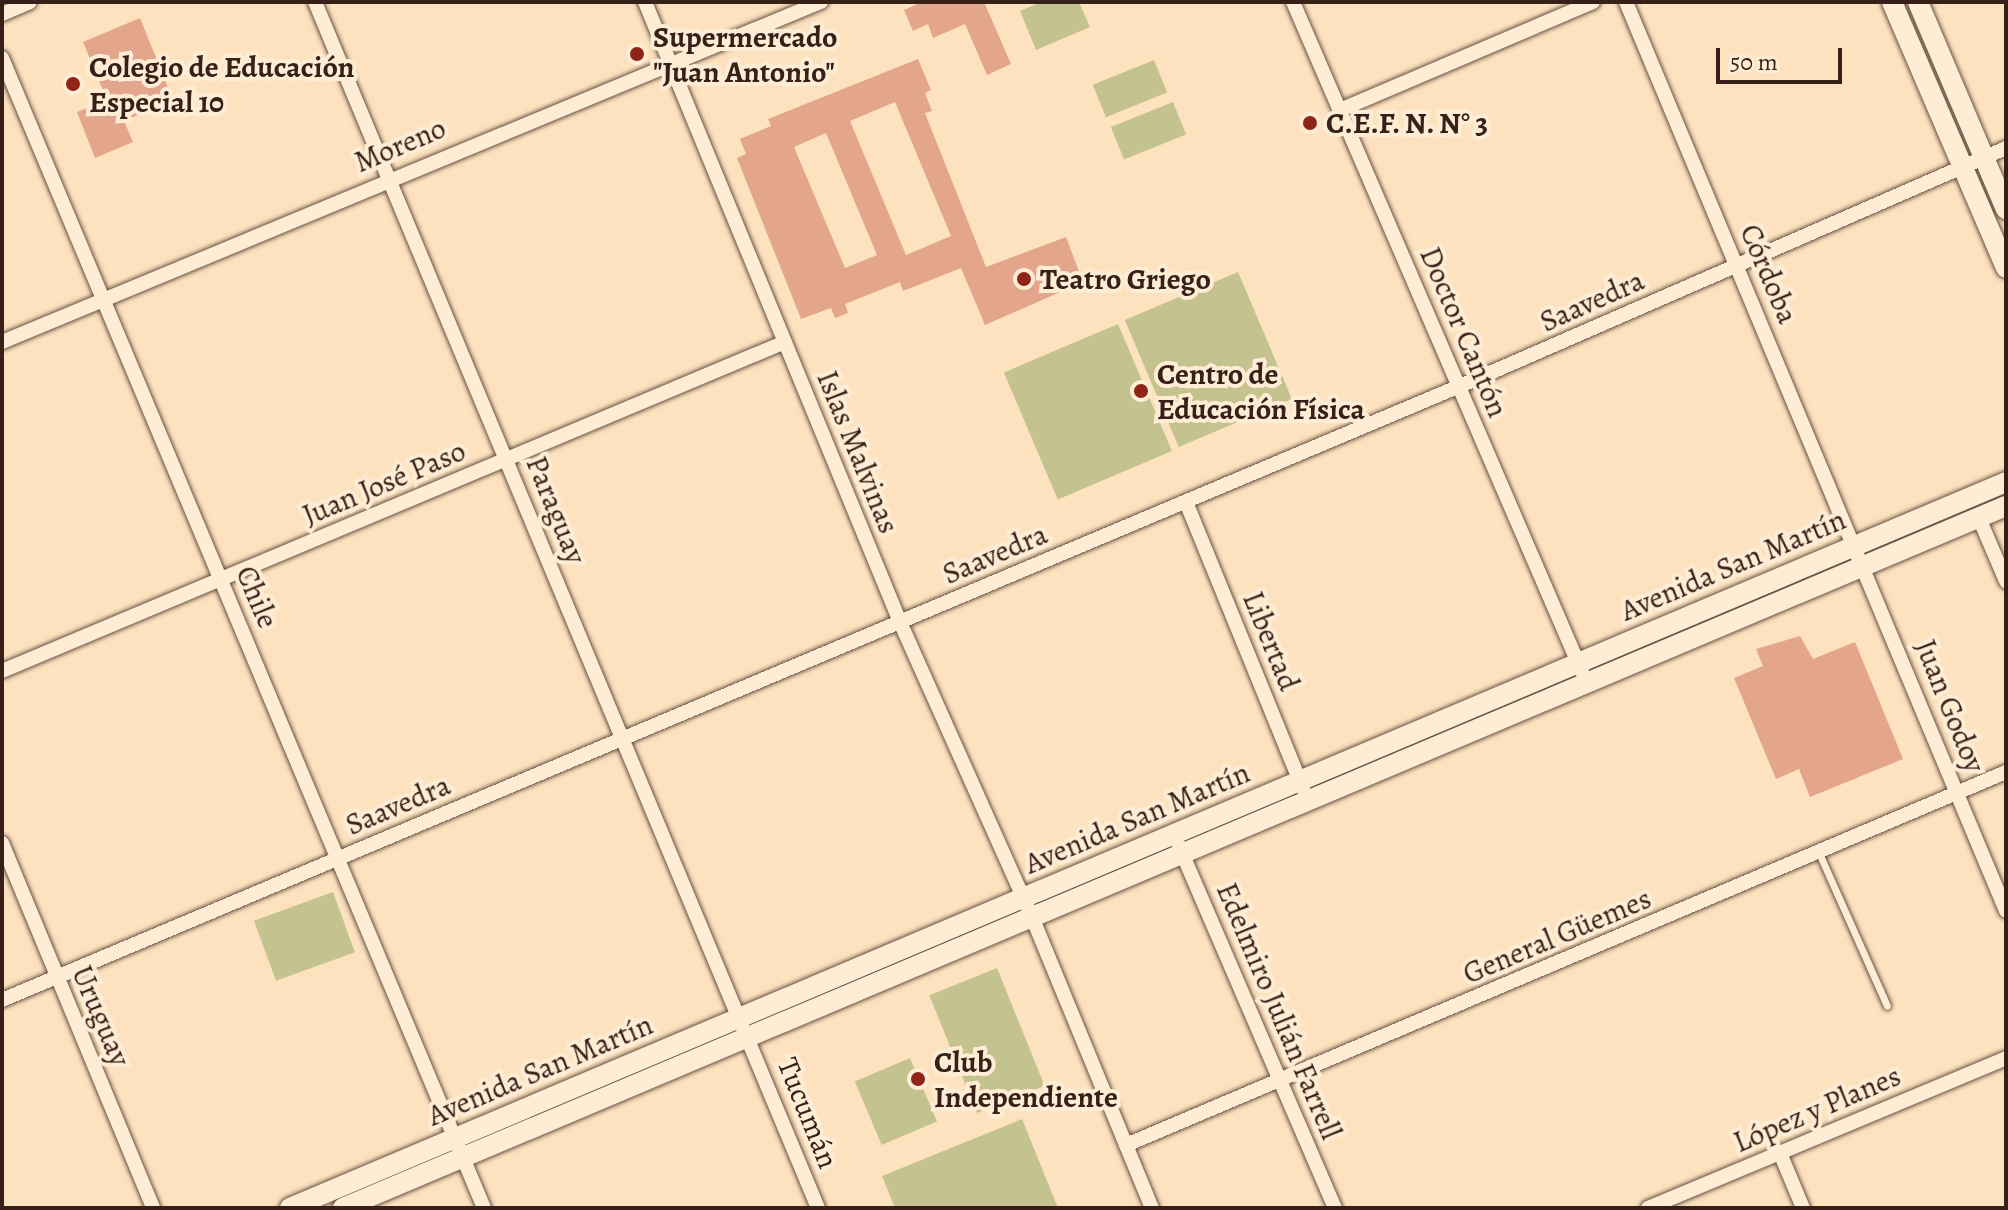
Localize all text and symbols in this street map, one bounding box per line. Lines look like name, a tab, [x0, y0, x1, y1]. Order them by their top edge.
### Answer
place label: Supermercado "Juan Antonio"	[653, 19, 838, 90]
scale bar	[1720, 32, 1846, 82]
marker: Supermercado "Juan Antonio"	[628, 45, 646, 63]
text: 50 m	[1730, 46, 1778, 78]
place label: Colegio de Educación Especial 10	[89, 49, 354, 120]
marker: Colegio de Educación Especial 10	[64, 75, 82, 93]
place label: C.E.F. N. N° 3	[1326, 105, 1489, 141]
street label: Moreno	[349, 110, 451, 180]
marker: C.E.F. N. N° 3	[1301, 114, 1319, 132]
street label: Córdoba	[1732, 219, 1806, 329]
street label: Doctor Cantón	[1412, 241, 1516, 423]
place label: Teatro Griego	[1040, 261, 1211, 297]
street label: Saavedra	[1534, 262, 1650, 340]
marker: Teatro Griego	[1015, 270, 1033, 288]
place label: Centro de Educación Física	[1157, 356, 1365, 426]
street label: Islas Malvinas	[809, 365, 907, 539]
marker: Centro de Educación Física	[1132, 382, 1150, 400]
street label: Juan José Paso	[297, 433, 471, 533]
street label: Paraguay	[518, 451, 594, 569]
street label: Avenida San Martín	[1615, 501, 1851, 629]
street label: Saavedra	[937, 516, 1053, 592]
street label: Chile	[228, 561, 286, 633]
street label: Libertad	[1235, 586, 1307, 696]
street label: Juan Godoy	[1907, 634, 1993, 778]
street label: Avenida San Martín	[1019, 754, 1255, 882]
street label: Saavedra	[340, 767, 456, 843]
street label: Edelmiro Julián Farrell	[1209, 877, 1349, 1145]
street label: General Güemes	[1458, 880, 1656, 992]
street label: Uruguay	[64, 960, 138, 1072]
street label: Avenida San Martín	[422, 1006, 658, 1134]
place label: Club Independiente	[934, 1044, 1118, 1114]
street label: Tucumán	[770, 1052, 846, 1174]
street label: López y Planes	[1728, 1058, 1906, 1160]
marker: Club Independiente	[909, 1070, 927, 1088]

